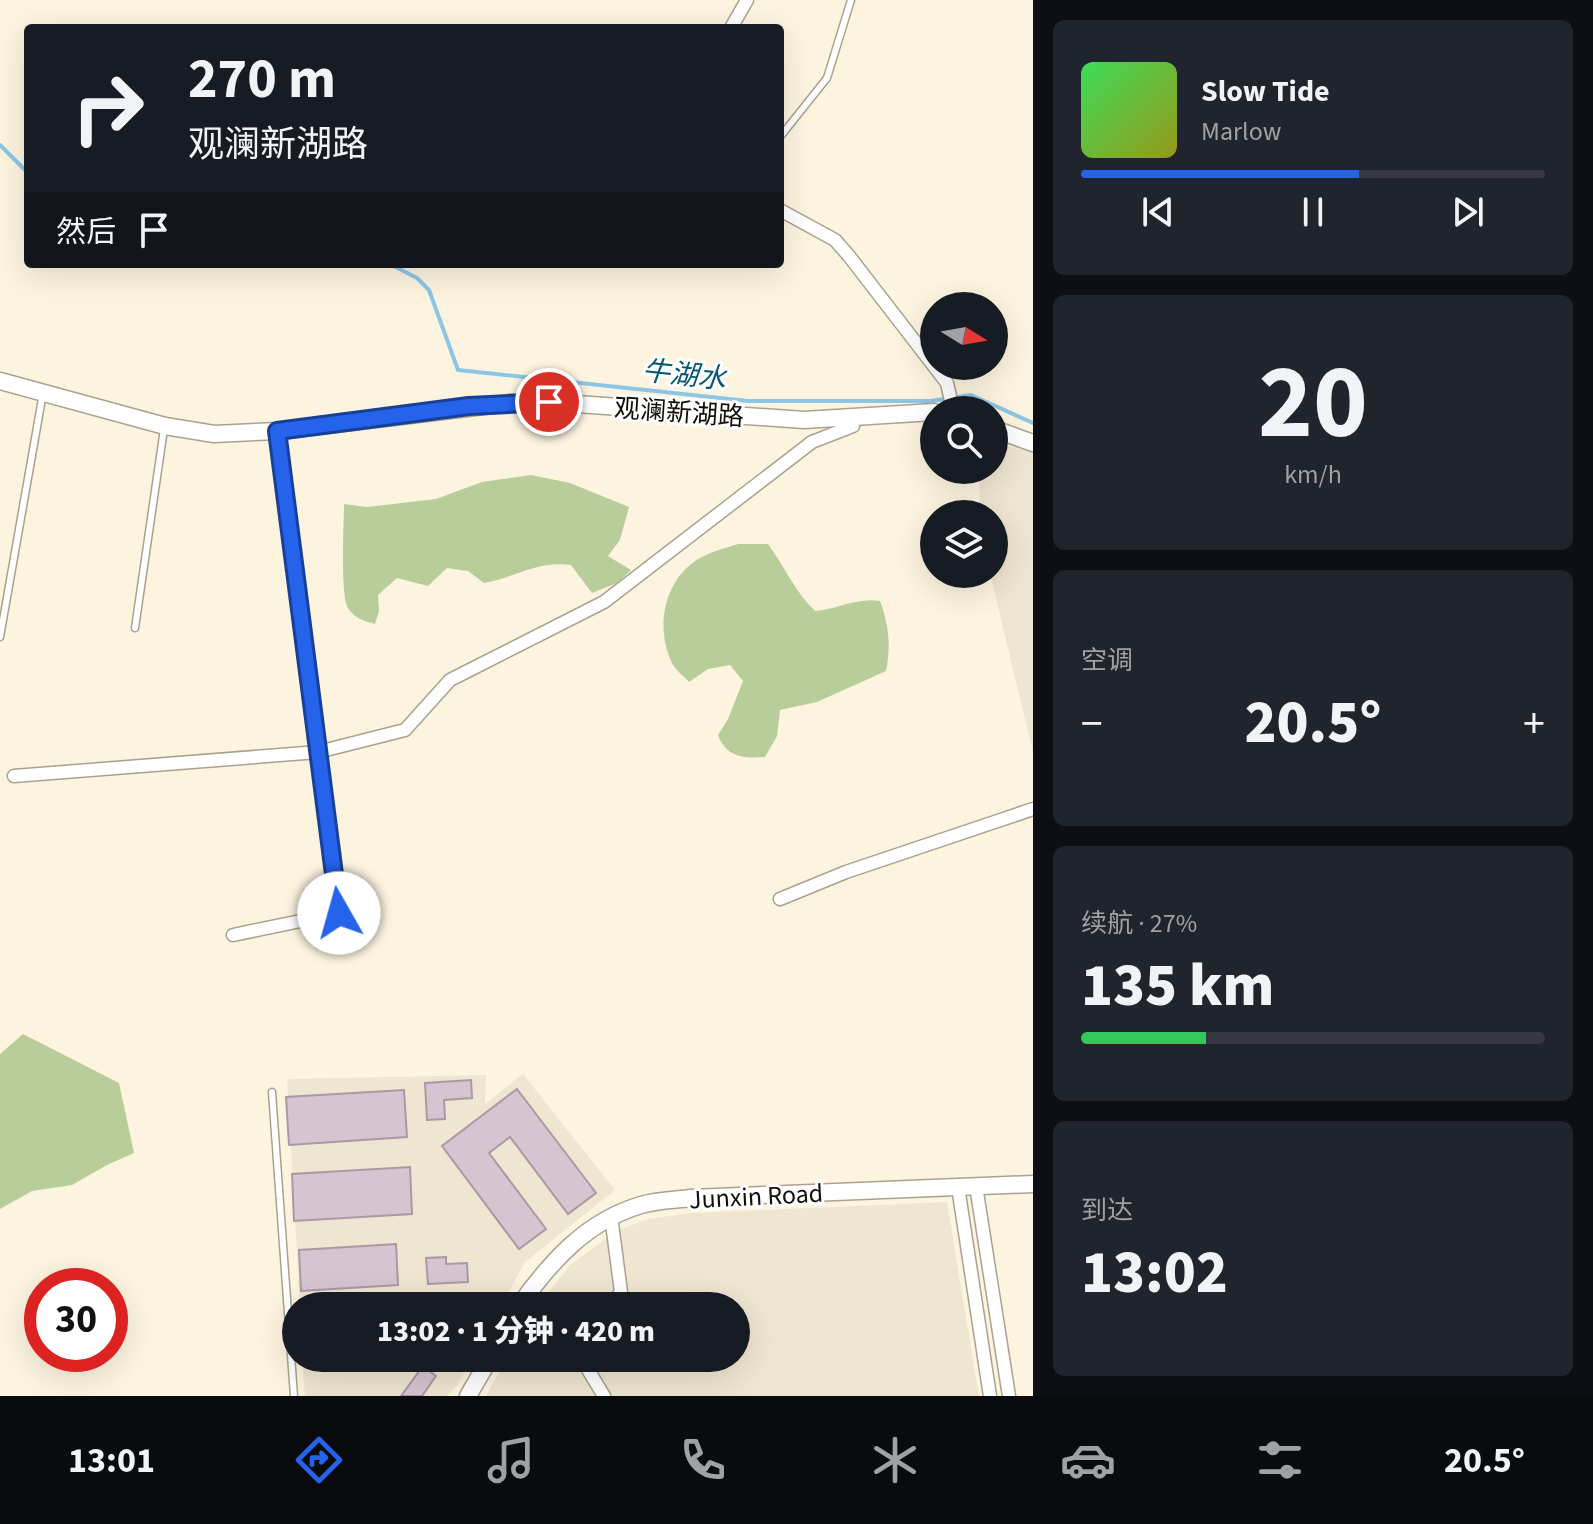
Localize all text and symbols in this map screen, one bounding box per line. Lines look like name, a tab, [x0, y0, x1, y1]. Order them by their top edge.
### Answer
text: 270 m	[188, 40, 336, 119]
icon: right	[56, 56, 160, 160]
text: Slow Tide	[1201, 70, 1330, 113]
text: Marlow	[1201, 113, 1281, 150]
text: 观澜新湖路	[188, 119, 368, 170]
icon: previous	[1136, 190, 1180, 234]
icon: pause	[1291, 190, 1335, 234]
icon: next	[1446, 190, 1490, 234]
icon: arrive	[132, 208, 176, 252]
text: 然后	[56, 211, 116, 254]
north arrow	[920, 292, 1008, 380]
map controls	[920, 292, 1008, 588]
text: 20	[1258, 330, 1368, 478]
water label: 牛湖水	[640, 351, 730, 399]
pin	[515, 368, 583, 436]
icon: arrive	[527, 380, 571, 424]
street label: 观澜新湖路	[613, 390, 745, 435]
button: search	[920, 396, 1008, 484]
text: km/h	[1284, 456, 1342, 493]
button: layers	[920, 500, 1008, 588]
text: 空调	[1081, 642, 1133, 679]
text: 20.5°	[1245, 681, 1381, 766]
text: −	[1081, 693, 1103, 756]
text: +	[1523, 693, 1545, 756]
position arrow	[297, 871, 381, 955]
text: 续航 · 27%	[1081, 905, 1197, 942]
text: 135 km	[1081, 944, 1274, 1029]
street label: Junxin Road	[688, 1175, 824, 1218]
text: 到达	[1081, 1192, 1133, 1229]
text: 13:02	[1081, 1231, 1228, 1316]
speed limit sign: 30	[24, 1268, 128, 1372]
text: 13:02 · 1 分钟 · 420 m	[377, 1310, 655, 1353]
icon: directions	[291, 1432, 347, 1488]
icon: music	[483, 1432, 539, 1488]
icon: phone	[675, 1432, 731, 1488]
icon: climate	[867, 1432, 923, 1488]
icon: car	[1060, 1432, 1116, 1488]
icon: filters	[1252, 1432, 1308, 1488]
text: 13:01	[68, 1435, 155, 1486]
text: 20.5°	[1444, 1435, 1525, 1486]

